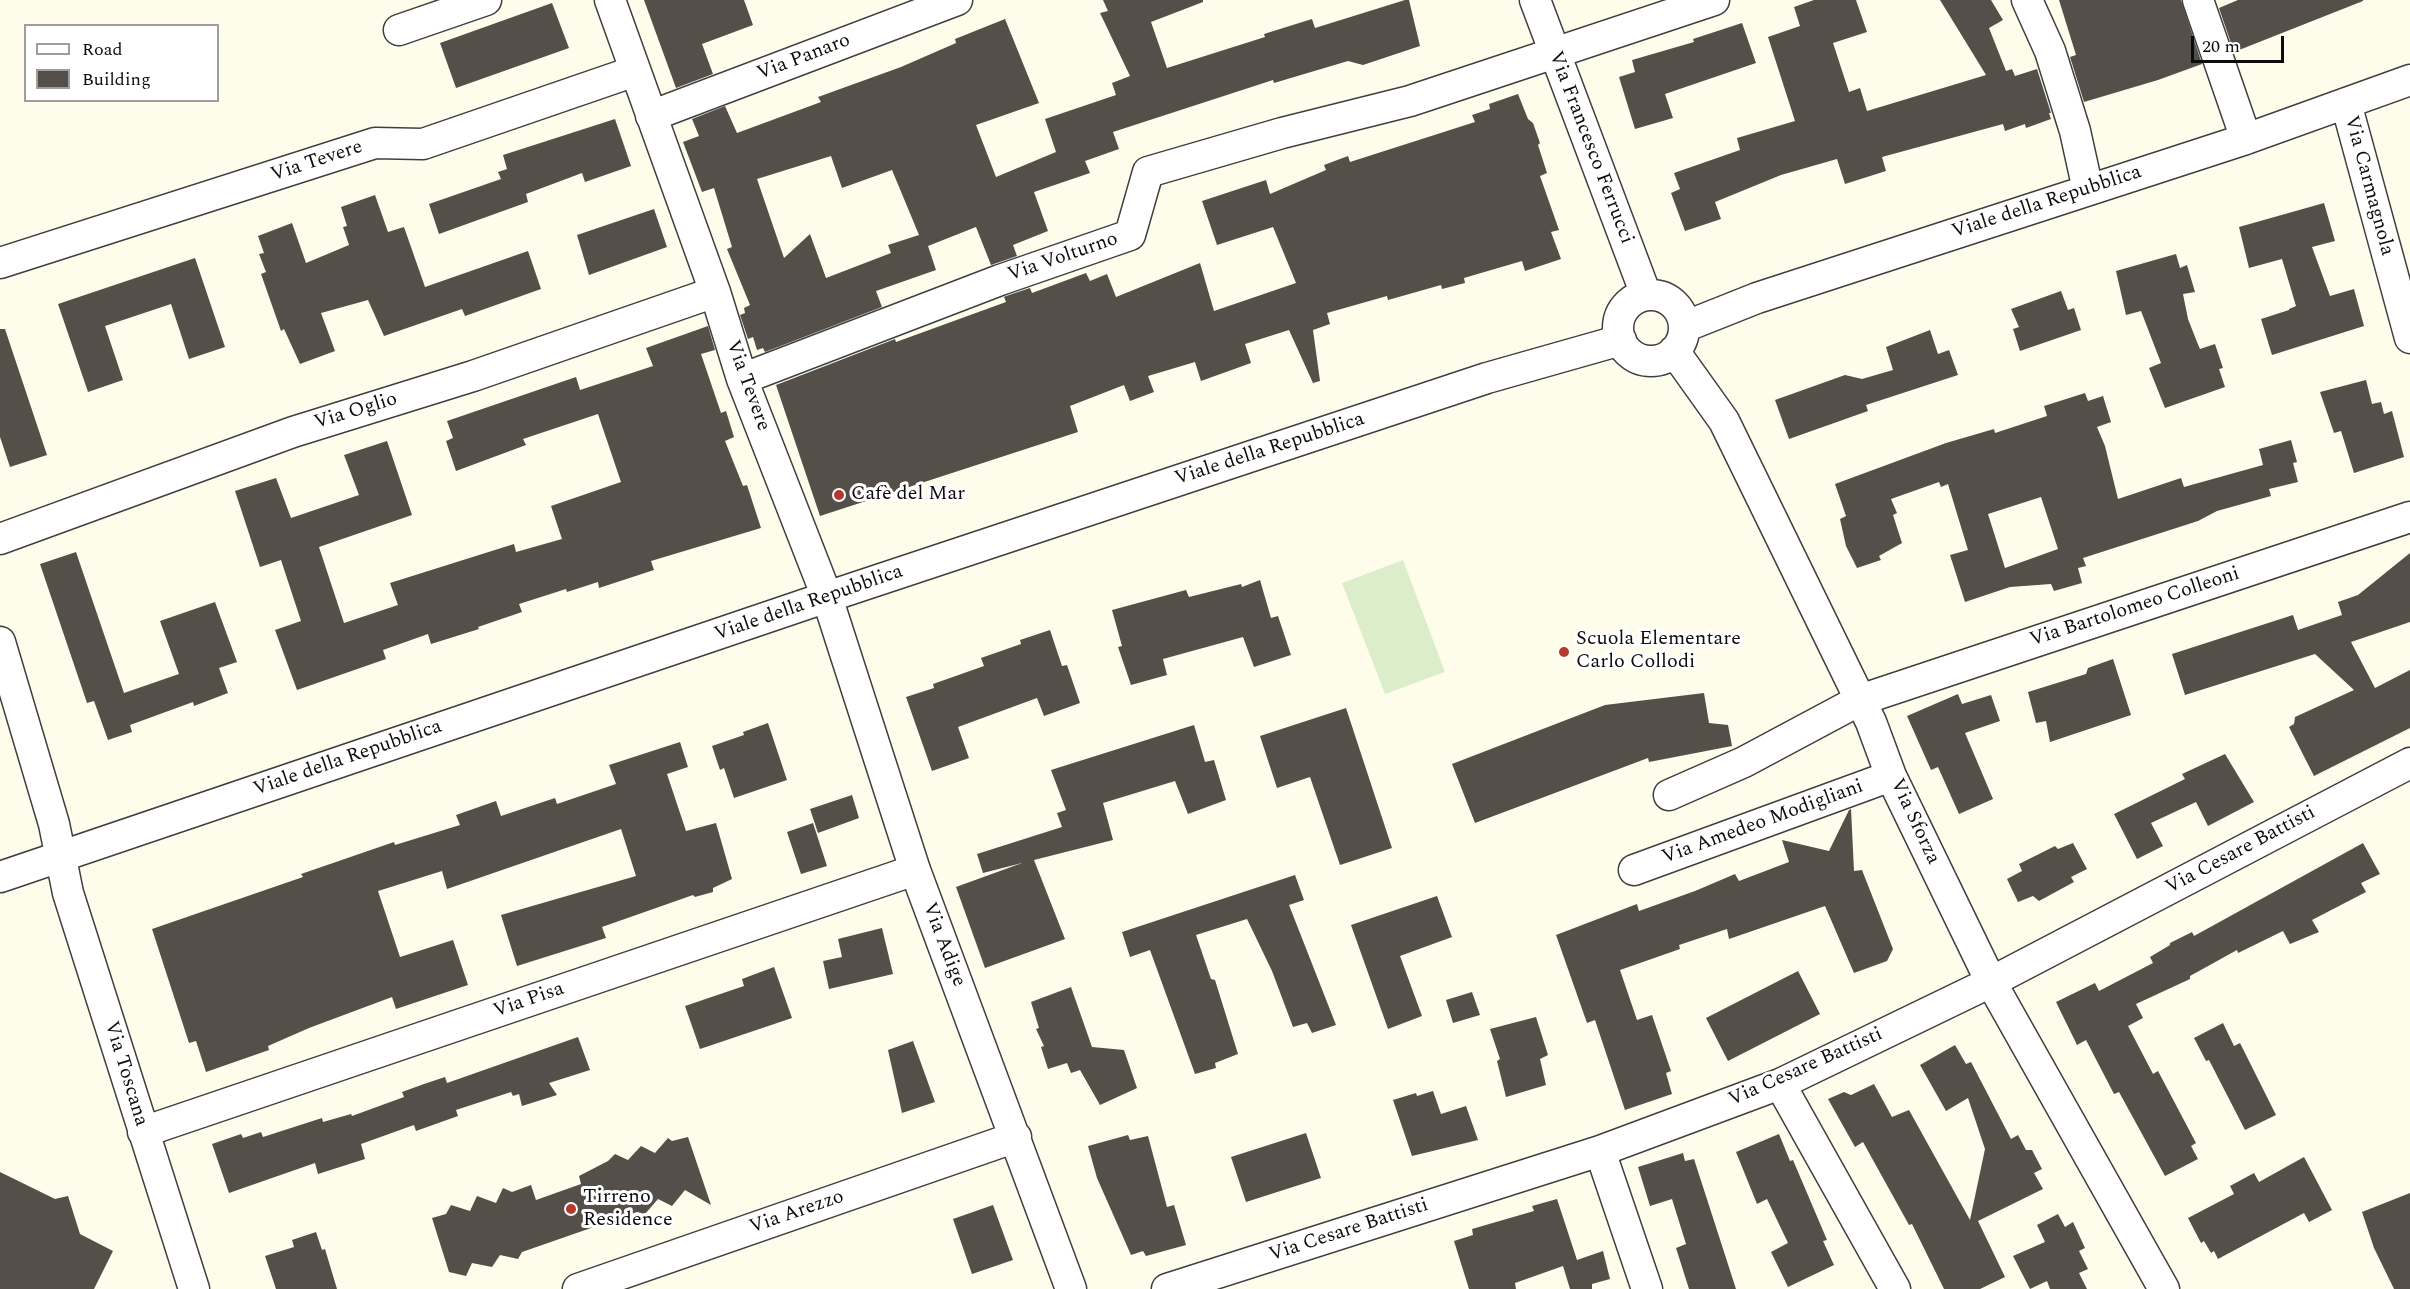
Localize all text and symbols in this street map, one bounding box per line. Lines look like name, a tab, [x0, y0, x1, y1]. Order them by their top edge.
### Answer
legend	[24, 24, 219, 102]
scale bar	[2194, 24, 2287, 62]
street label: Via Panaro	[754, 29, 854, 87]
text: 20 m	[2202, 33, 2240, 60]
text: Road	[82, 36, 123, 63]
street label: Via Francesco Ferrucci	[1542, 48, 1638, 248]
text: Building	[82, 66, 151, 93]
street label: Via Carmagnola	[2338, 114, 2398, 258]
street label: Via Tevere	[268, 136, 366, 188]
street label: Viale della Repubblica	[1949, 161, 2145, 245]
street label: Via Volturno	[1005, 228, 1121, 288]
street label: Via Tevere	[719, 337, 775, 435]
street label: Via Oglio	[312, 388, 400, 436]
street label: Viale della Repubblica	[1172, 408, 1368, 492]
place label: Cafè del Mar	[851, 483, 965, 507]
marker: Cafè del Mar	[832, 488, 846, 502]
street label: Viale della Repubblica	[712, 560, 906, 648]
street label: Via Bartolomeo Colleoni	[2027, 563, 2243, 653]
place label: Scuola Elementare Carlo Collodi	[1576, 628, 1741, 675]
marker: Scuola Elementare Carlo Collodi	[1557, 645, 1571, 659]
street label: Viale della Repubblica	[251, 715, 445, 803]
street label: Via Amedeo Modigliani	[1659, 775, 1867, 871]
street label: Via Sforza	[1884, 775, 1944, 869]
street label: Via Cesare Battisti	[2162, 801, 2320, 901]
street label: Via Adige	[916, 899, 970, 991]
street label: Via Pisa	[490, 978, 568, 1024]
street label: Via Toscana	[98, 1019, 152, 1129]
street label: Via Cesare Battisti	[1725, 1023, 1887, 1113]
place label: Tirreno Residence	[583, 1186, 673, 1233]
street label: Via Arezzo	[747, 1186, 847, 1240]
street label: Via Cesare Battisti	[1266, 1194, 1432, 1268]
marker: Tirreno Residence	[564, 1202, 578, 1216]

